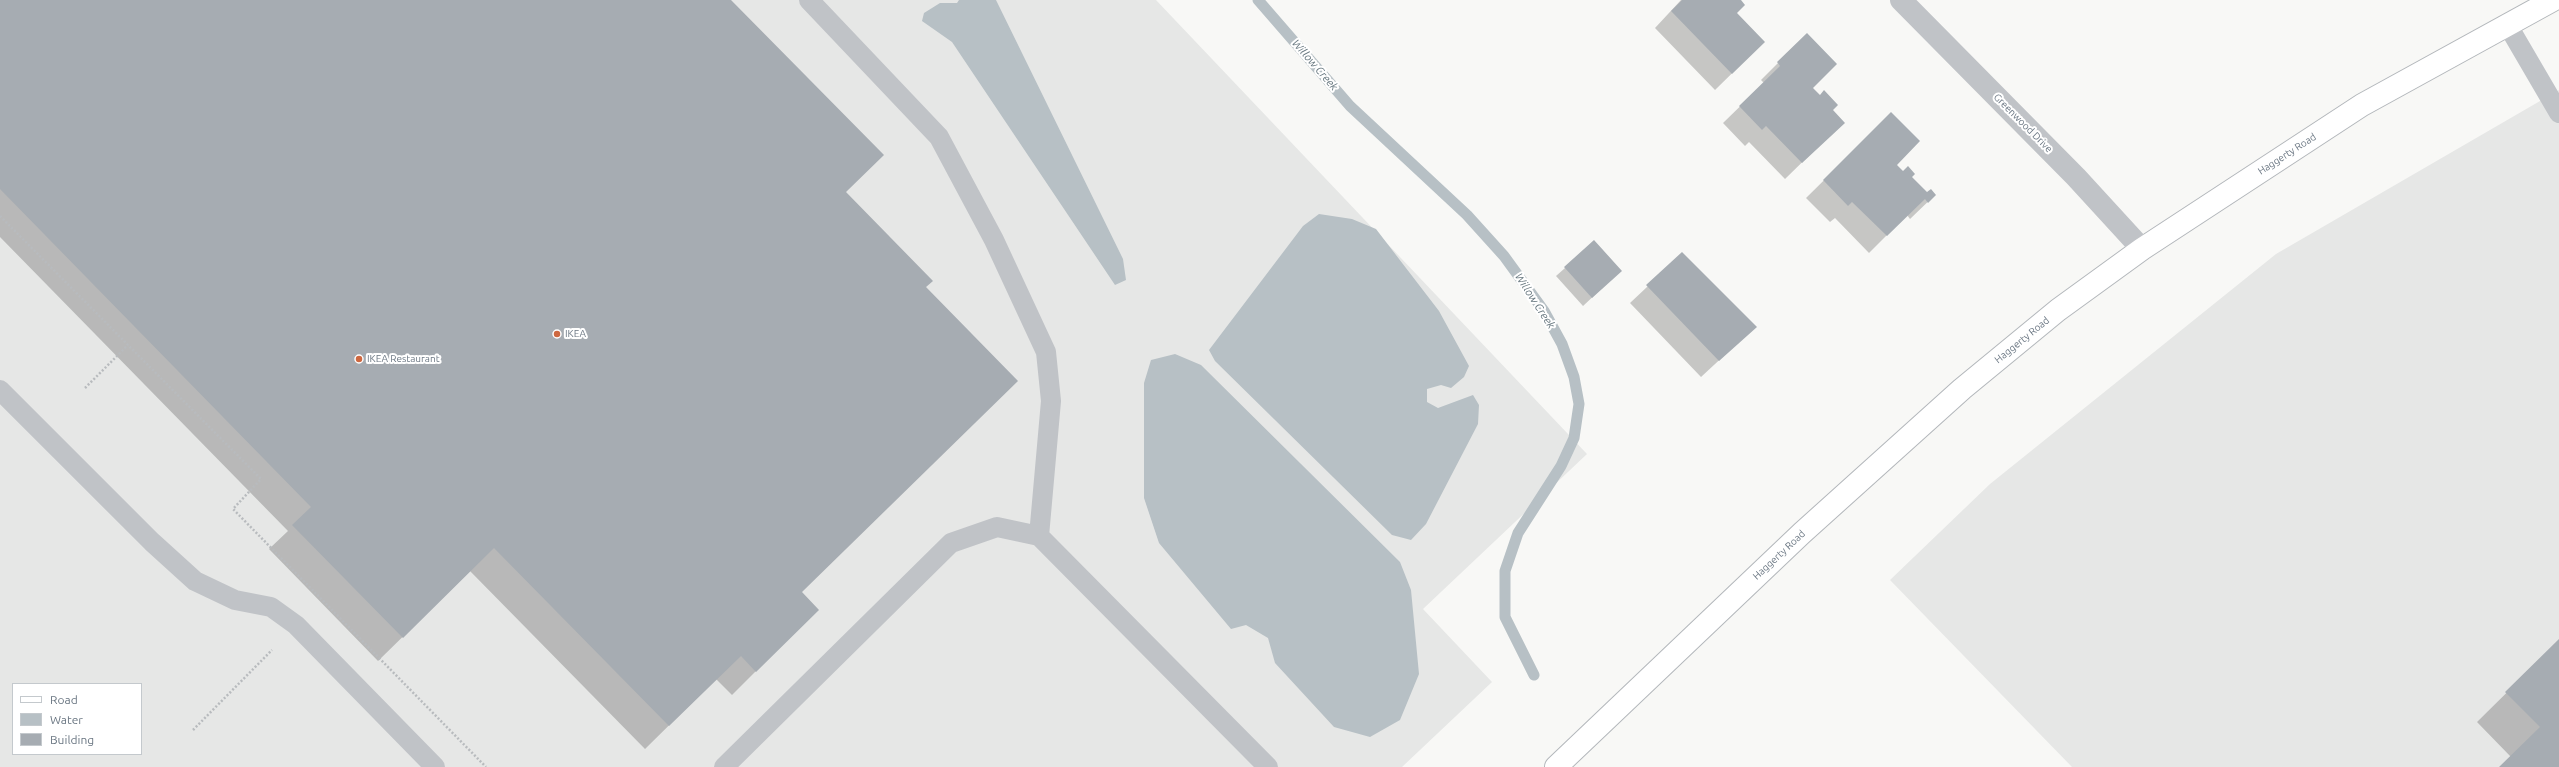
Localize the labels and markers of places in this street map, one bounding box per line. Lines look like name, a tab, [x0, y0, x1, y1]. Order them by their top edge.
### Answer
place label: IKEA	[565, 328, 586, 340]
marker: IKEA	[552, 329, 562, 339]
place label: IKEA Restaurant	[367, 353, 440, 365]
marker: IKEA Restaurant	[354, 354, 364, 364]

